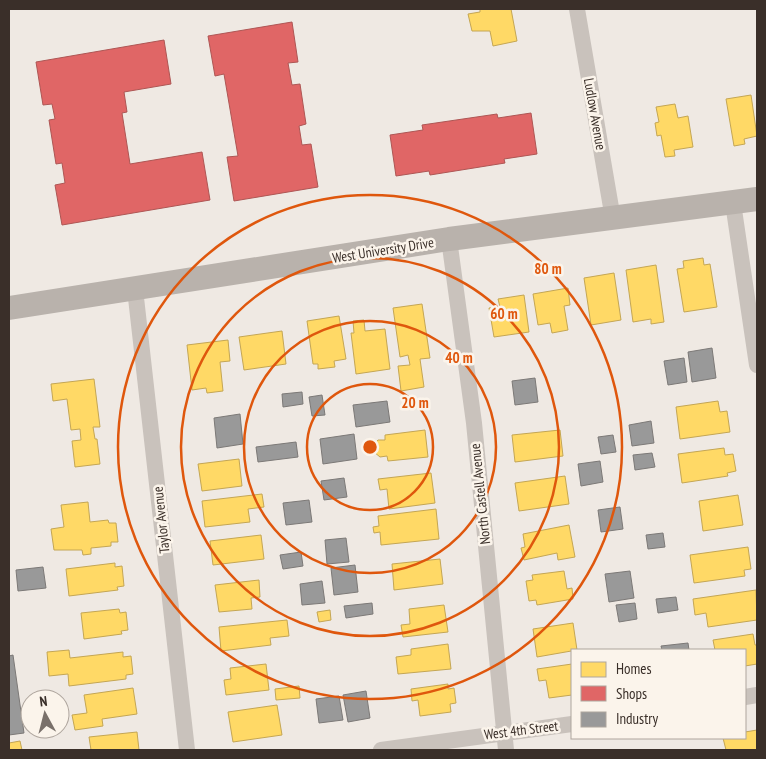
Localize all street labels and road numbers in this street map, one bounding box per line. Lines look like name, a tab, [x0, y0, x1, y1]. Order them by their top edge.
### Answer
street label: Ludlow Avenue	[580, 77, 610, 152]
street label: West University Drive	[331, 233, 435, 267]
street label: North Castell Avenue	[466, 442, 494, 545]
street label: Taylor Avenue	[149, 485, 173, 554]
street label: West 4th Street	[483, 717, 559, 743]

